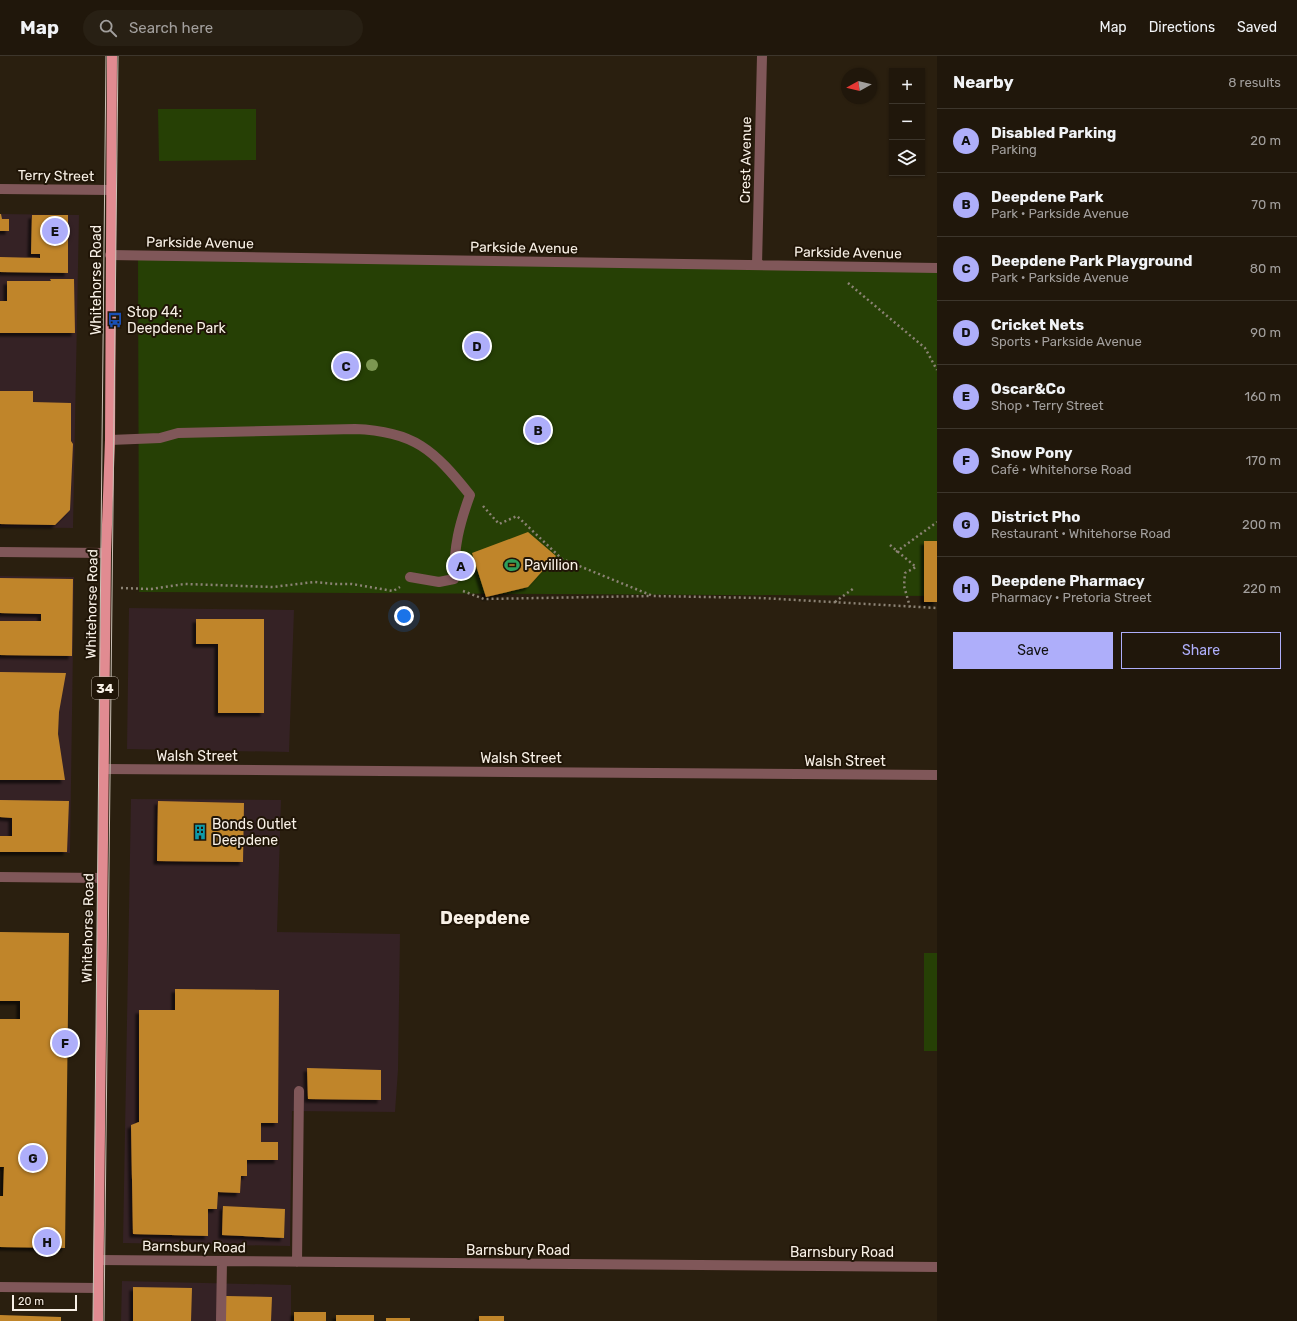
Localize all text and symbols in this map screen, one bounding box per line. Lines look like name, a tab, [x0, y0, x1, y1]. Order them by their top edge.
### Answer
search box	[83, 10, 363, 46]
text: Map	[20, 16, 59, 39]
icon: search	[97, 17, 119, 39]
text: Search here	[129, 19, 213, 37]
text: Map	[1100, 19, 1127, 36]
text: Directions	[1149, 19, 1215, 36]
text: Saved	[1237, 19, 1277, 36]
north arrow	[841, 68, 877, 104]
map controls	[889, 68, 925, 176]
button: +	[889, 68, 925, 104]
text: Nearby	[953, 72, 1014, 92]
text: 8 results	[1228, 75, 1281, 90]
button: −	[889, 104, 925, 140]
street label: Crest Avenue	[737, 116, 755, 204]
text: Disabled Parking	[991, 124, 1116, 142]
text: A	[961, 133, 971, 148]
text: 20 m	[1250, 133, 1281, 148]
button: layers	[889, 140, 925, 176]
text: Parking	[991, 142, 1037, 157]
street label: Terry Street	[18, 167, 95, 185]
text: Deepdene Park	[991, 188, 1104, 206]
text: B	[961, 197, 971, 212]
text: 70 m	[1251, 197, 1281, 212]
text: Park · Parkside Avenue	[991, 206, 1129, 221]
pin: E	[42, 216, 68, 246]
street label: Whitehorse Road	[88, 225, 105, 335]
street label: Parkside Avenue	[146, 234, 254, 252]
street label: Parkside Avenue	[470, 239, 578, 257]
street label: Parkside Avenue	[794, 244, 902, 262]
text: Deepdene Park Playground	[991, 252, 1193, 270]
text: C	[961, 261, 971, 276]
text: 80 m	[1250, 261, 1281, 276]
text: Park · Parkside Avenue	[991, 270, 1129, 285]
place label: Stop 44: Deepdene Park	[127, 304, 226, 337]
bus stop icon: Stop 44: Deepdene Park	[106, 311, 124, 329]
text: Cricket Nets	[991, 316, 1084, 334]
text: D	[961, 325, 971, 340]
text: 90 m	[1250, 325, 1281, 340]
pin: D	[464, 331, 490, 361]
text: Sports · Parkside Avenue	[991, 334, 1142, 349]
pin: C	[333, 351, 359, 381]
text: Oscar&Co	[991, 380, 1065, 398]
text: E	[962, 389, 970, 404]
text: 160 m	[1245, 389, 1281, 404]
text: Shop · Terry Street	[991, 398, 1104, 413]
pin: B	[525, 415, 551, 445]
text: Snow Pony	[991, 444, 1073, 462]
text: F	[962, 453, 970, 468]
text: 170 m	[1246, 453, 1281, 468]
text: Café · Whitehorse Road	[991, 462, 1131, 477]
text: District Pho	[991, 508, 1081, 526]
text: G	[961, 517, 971, 532]
text: 200 m	[1242, 517, 1281, 532]
text: Restaurant · Whitehorse Road	[991, 526, 1171, 541]
street label: Whitehorse Road	[83, 549, 101, 659]
pin: A	[448, 551, 474, 581]
sports icon: Pavillion	[503, 556, 521, 574]
place label: Pavillion	[524, 557, 578, 574]
text: Deepdene Pharmacy	[991, 572, 1145, 590]
text: H	[961, 581, 971, 596]
text: 220 m	[1243, 581, 1281, 596]
text: Pharmacy · Pretoria Street	[991, 590, 1152, 605]
your location	[394, 606, 414, 626]
button: Save	[953, 632, 1113, 669]
button: Share	[1121, 632, 1281, 669]
road number: 34	[92, 677, 118, 699]
street label: Walsh Street	[156, 748, 238, 765]
street label: Walsh Street	[480, 750, 562, 767]
street label: Walsh Street	[804, 753, 886, 770]
place label: Bonds Outlet Deepdene	[212, 816, 297, 849]
building icon: Bonds Outlet Deepdene	[191, 823, 209, 841]
street label: Whitehorse Road	[79, 873, 97, 983]
district label: Deepdene	[440, 907, 530, 929]
pin: F	[52, 1028, 78, 1058]
pin: G	[20, 1143, 46, 1173]
pin: H	[34, 1227, 60, 1257]
street label: Barnsbury Road	[142, 1238, 246, 1256]
street label: Barnsbury Road	[466, 1242, 570, 1259]
street label: Barnsbury Road	[790, 1244, 894, 1261]
scale bar	[12, 1293, 77, 1312]
text: 20 m	[18, 1295, 44, 1308]

